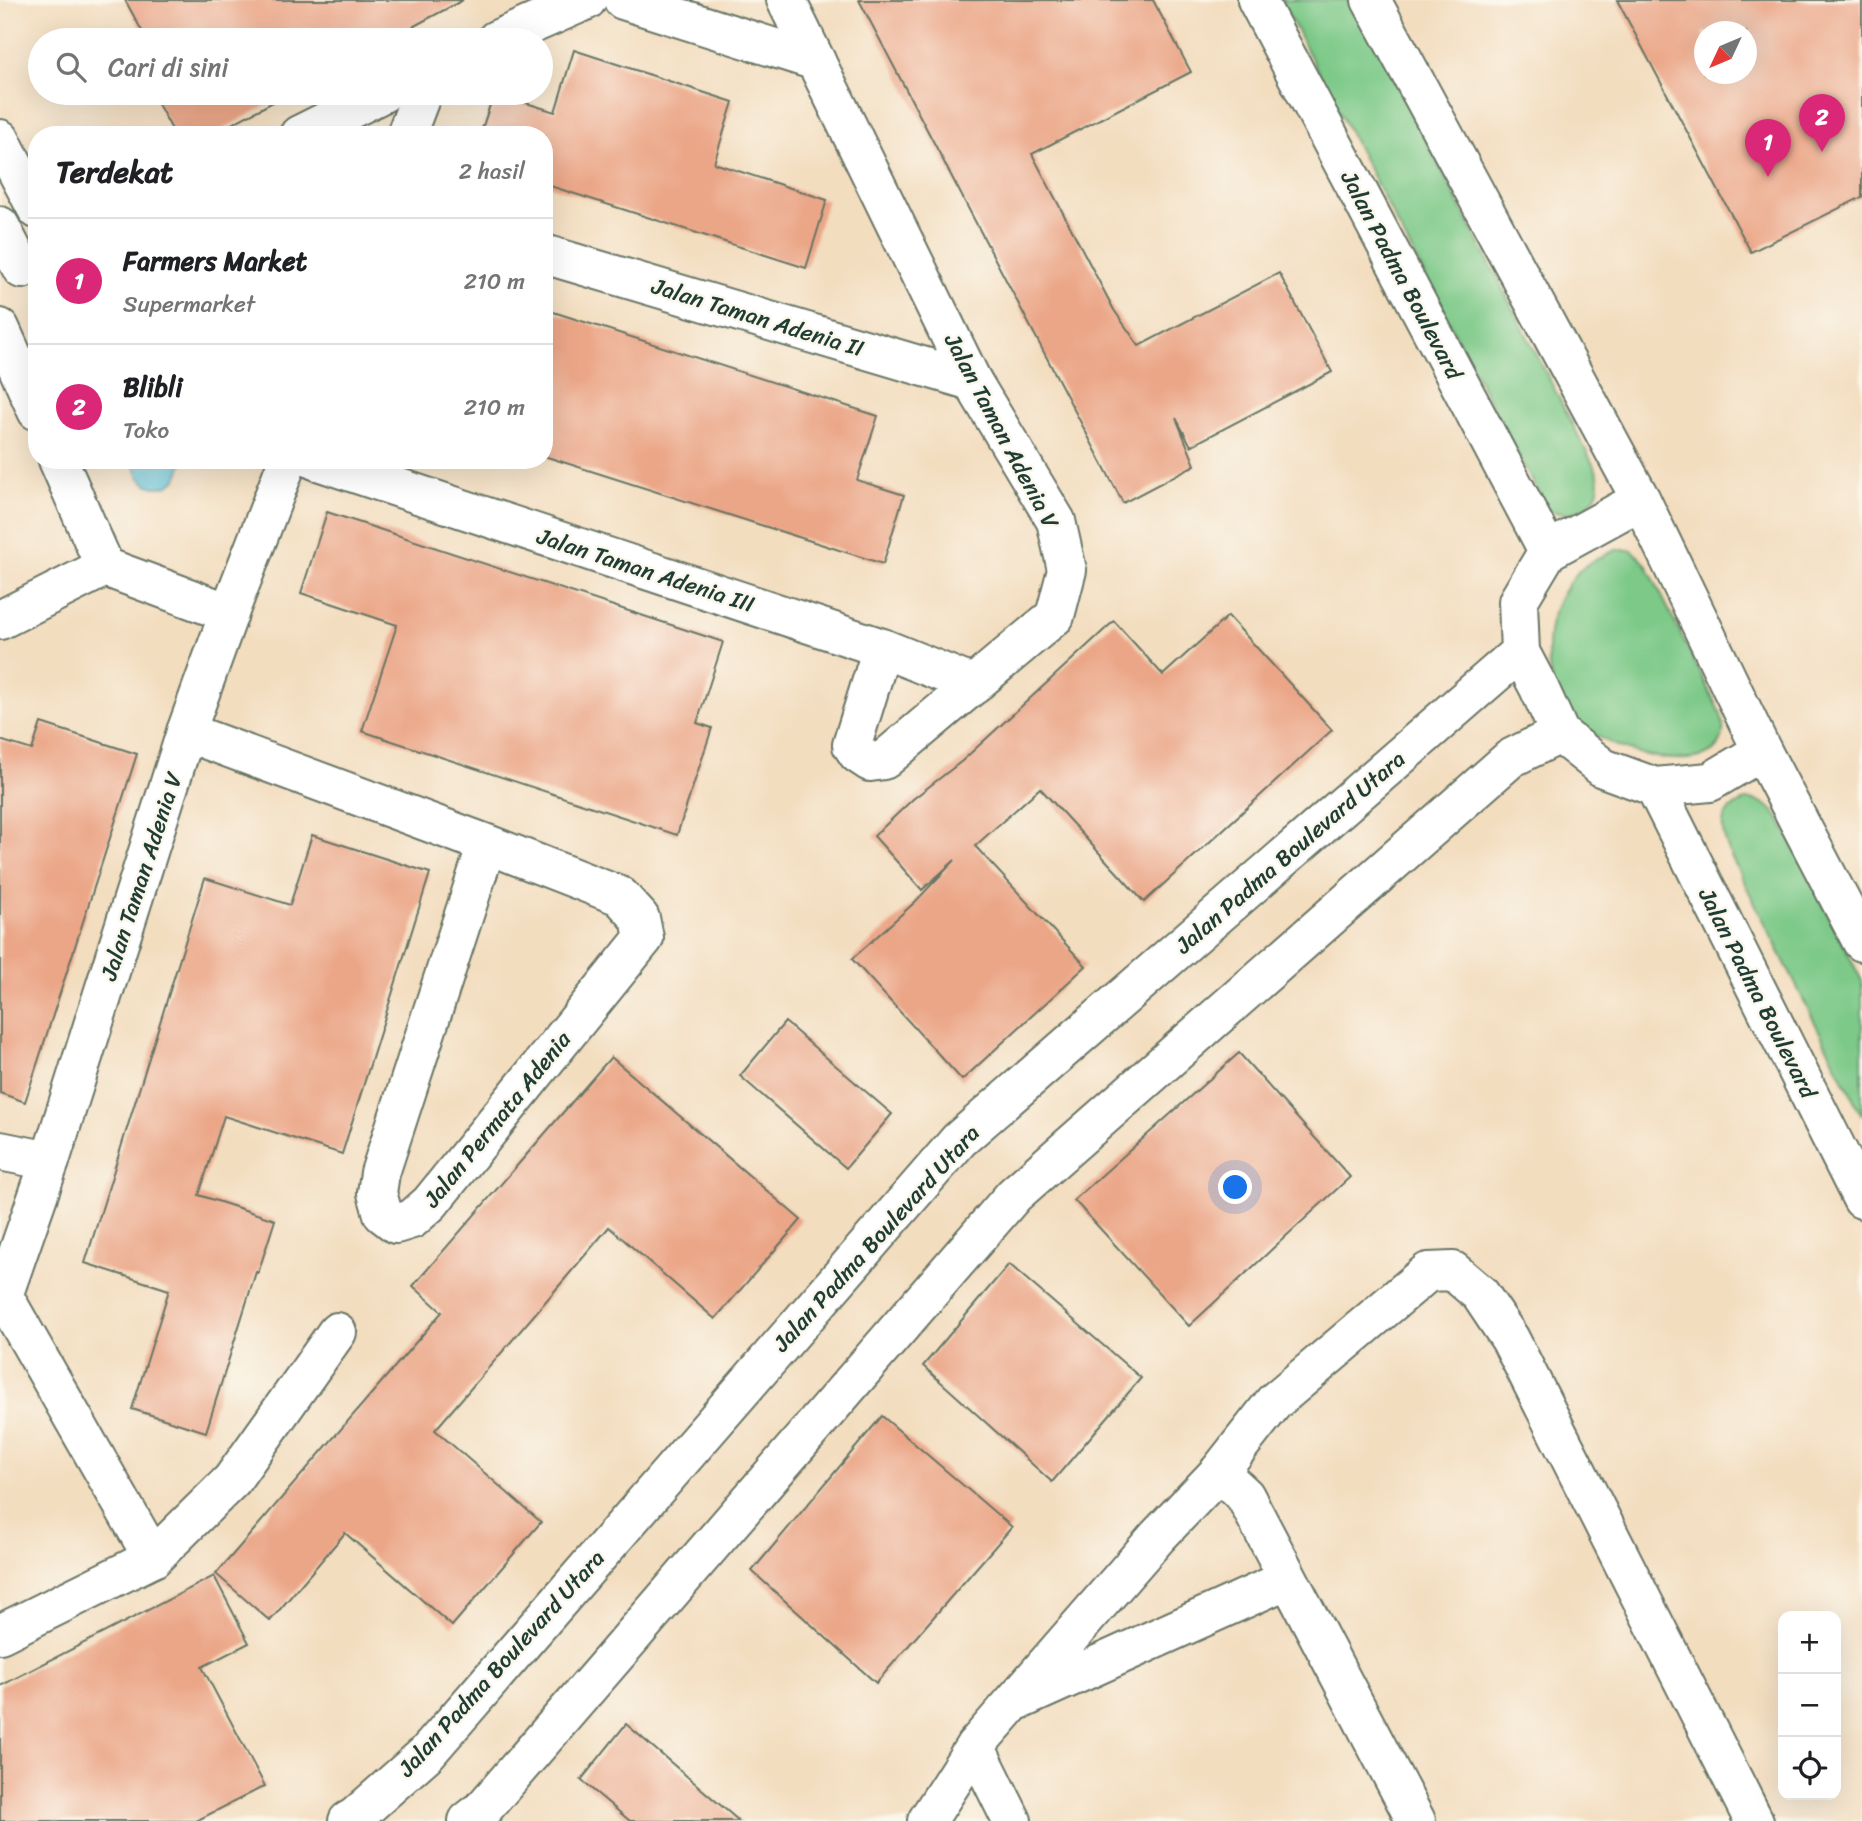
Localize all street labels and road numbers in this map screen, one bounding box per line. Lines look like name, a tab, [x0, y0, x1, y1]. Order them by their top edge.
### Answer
street label: Jalan Padma Boulevard	[1329, 162, 1475, 389]
street label: Jalan Taman Adenia II	[646, 265, 869, 369]
street label: Jalan Taman Adenia V	[932, 325, 1071, 537]
street label: Jalan Taman Adenia III	[531, 516, 760, 625]
street label: Jalan Padma Boulevard Utara	[1165, 740, 1415, 965]
street label: Jalan Taman Adenia V	[88, 766, 195, 987]
street label: Jalan Padma Boulevard	[1686, 880, 1829, 1108]
street label: Jalan Permata Adenia	[412, 1021, 582, 1218]
street label: Jalan Padma Boulevard Utara	[762, 1115, 990, 1362]
street label: Jalan Padma Boulevard Utara	[387, 1540, 615, 1787]

